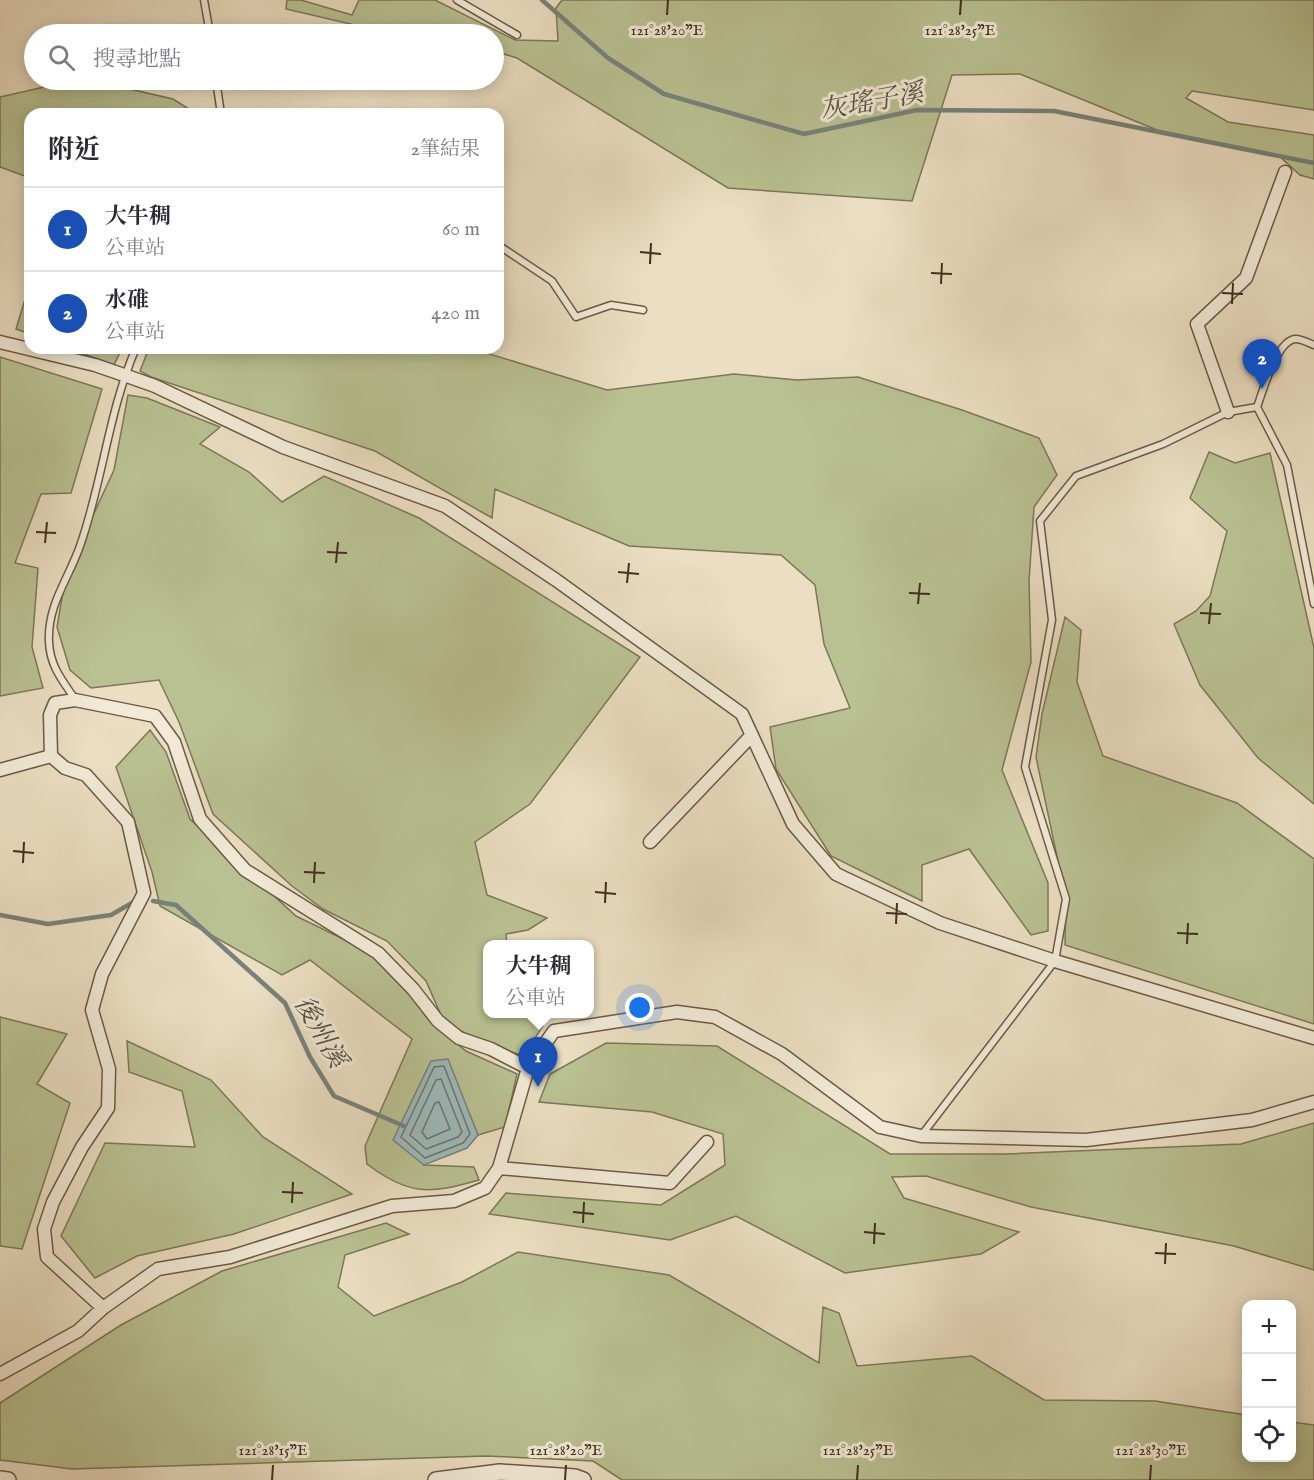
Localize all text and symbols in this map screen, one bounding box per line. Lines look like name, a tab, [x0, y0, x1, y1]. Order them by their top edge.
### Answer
text: 121°28'20"E	[631, 21, 703, 40]
text: 121°28'25"E	[925, 21, 995, 40]
search box	[24, 24, 504, 90]
icon: search	[45, 41, 78, 74]
text: 搜尋地點	[93, 46, 181, 74]
water label: 灰瑤子溪	[818, 76, 929, 127]
text: 附近	[48, 134, 100, 167]
text: 2筆結果	[411, 137, 480, 162]
text: 大牛稠	[105, 203, 171, 231]
text: 1	[64, 217, 71, 242]
text: 60 m	[442, 217, 480, 242]
text: 公車站	[105, 236, 165, 261]
text: 水碓	[105, 287, 149, 315]
text: 2	[63, 301, 72, 326]
text: 420 m	[431, 301, 480, 326]
text: 公車站	[105, 320, 165, 345]
pin: 2	[1242, 340, 1282, 389]
popup	[483, 940, 594, 1018]
text: 大牛稠	[505, 953, 572, 981]
text: 公車站	[505, 986, 565, 1011]
water label: 後州溪	[286, 990, 355, 1077]
your location	[625, 993, 654, 1022]
pin: 1	[518, 1038, 558, 1087]
map controls	[1242, 1300, 1296, 1462]
button: +	[1242, 1300, 1296, 1354]
button: −	[1242, 1354, 1296, 1408]
button: locate	[1242, 1408, 1296, 1462]
text: 121°28'15"E	[239, 1441, 307, 1460]
text: 121°28'20"E	[530, 1441, 602, 1460]
text: 121°28'25"E	[823, 1441, 893, 1460]
text: 121°28'30"E	[1116, 1441, 1186, 1460]

